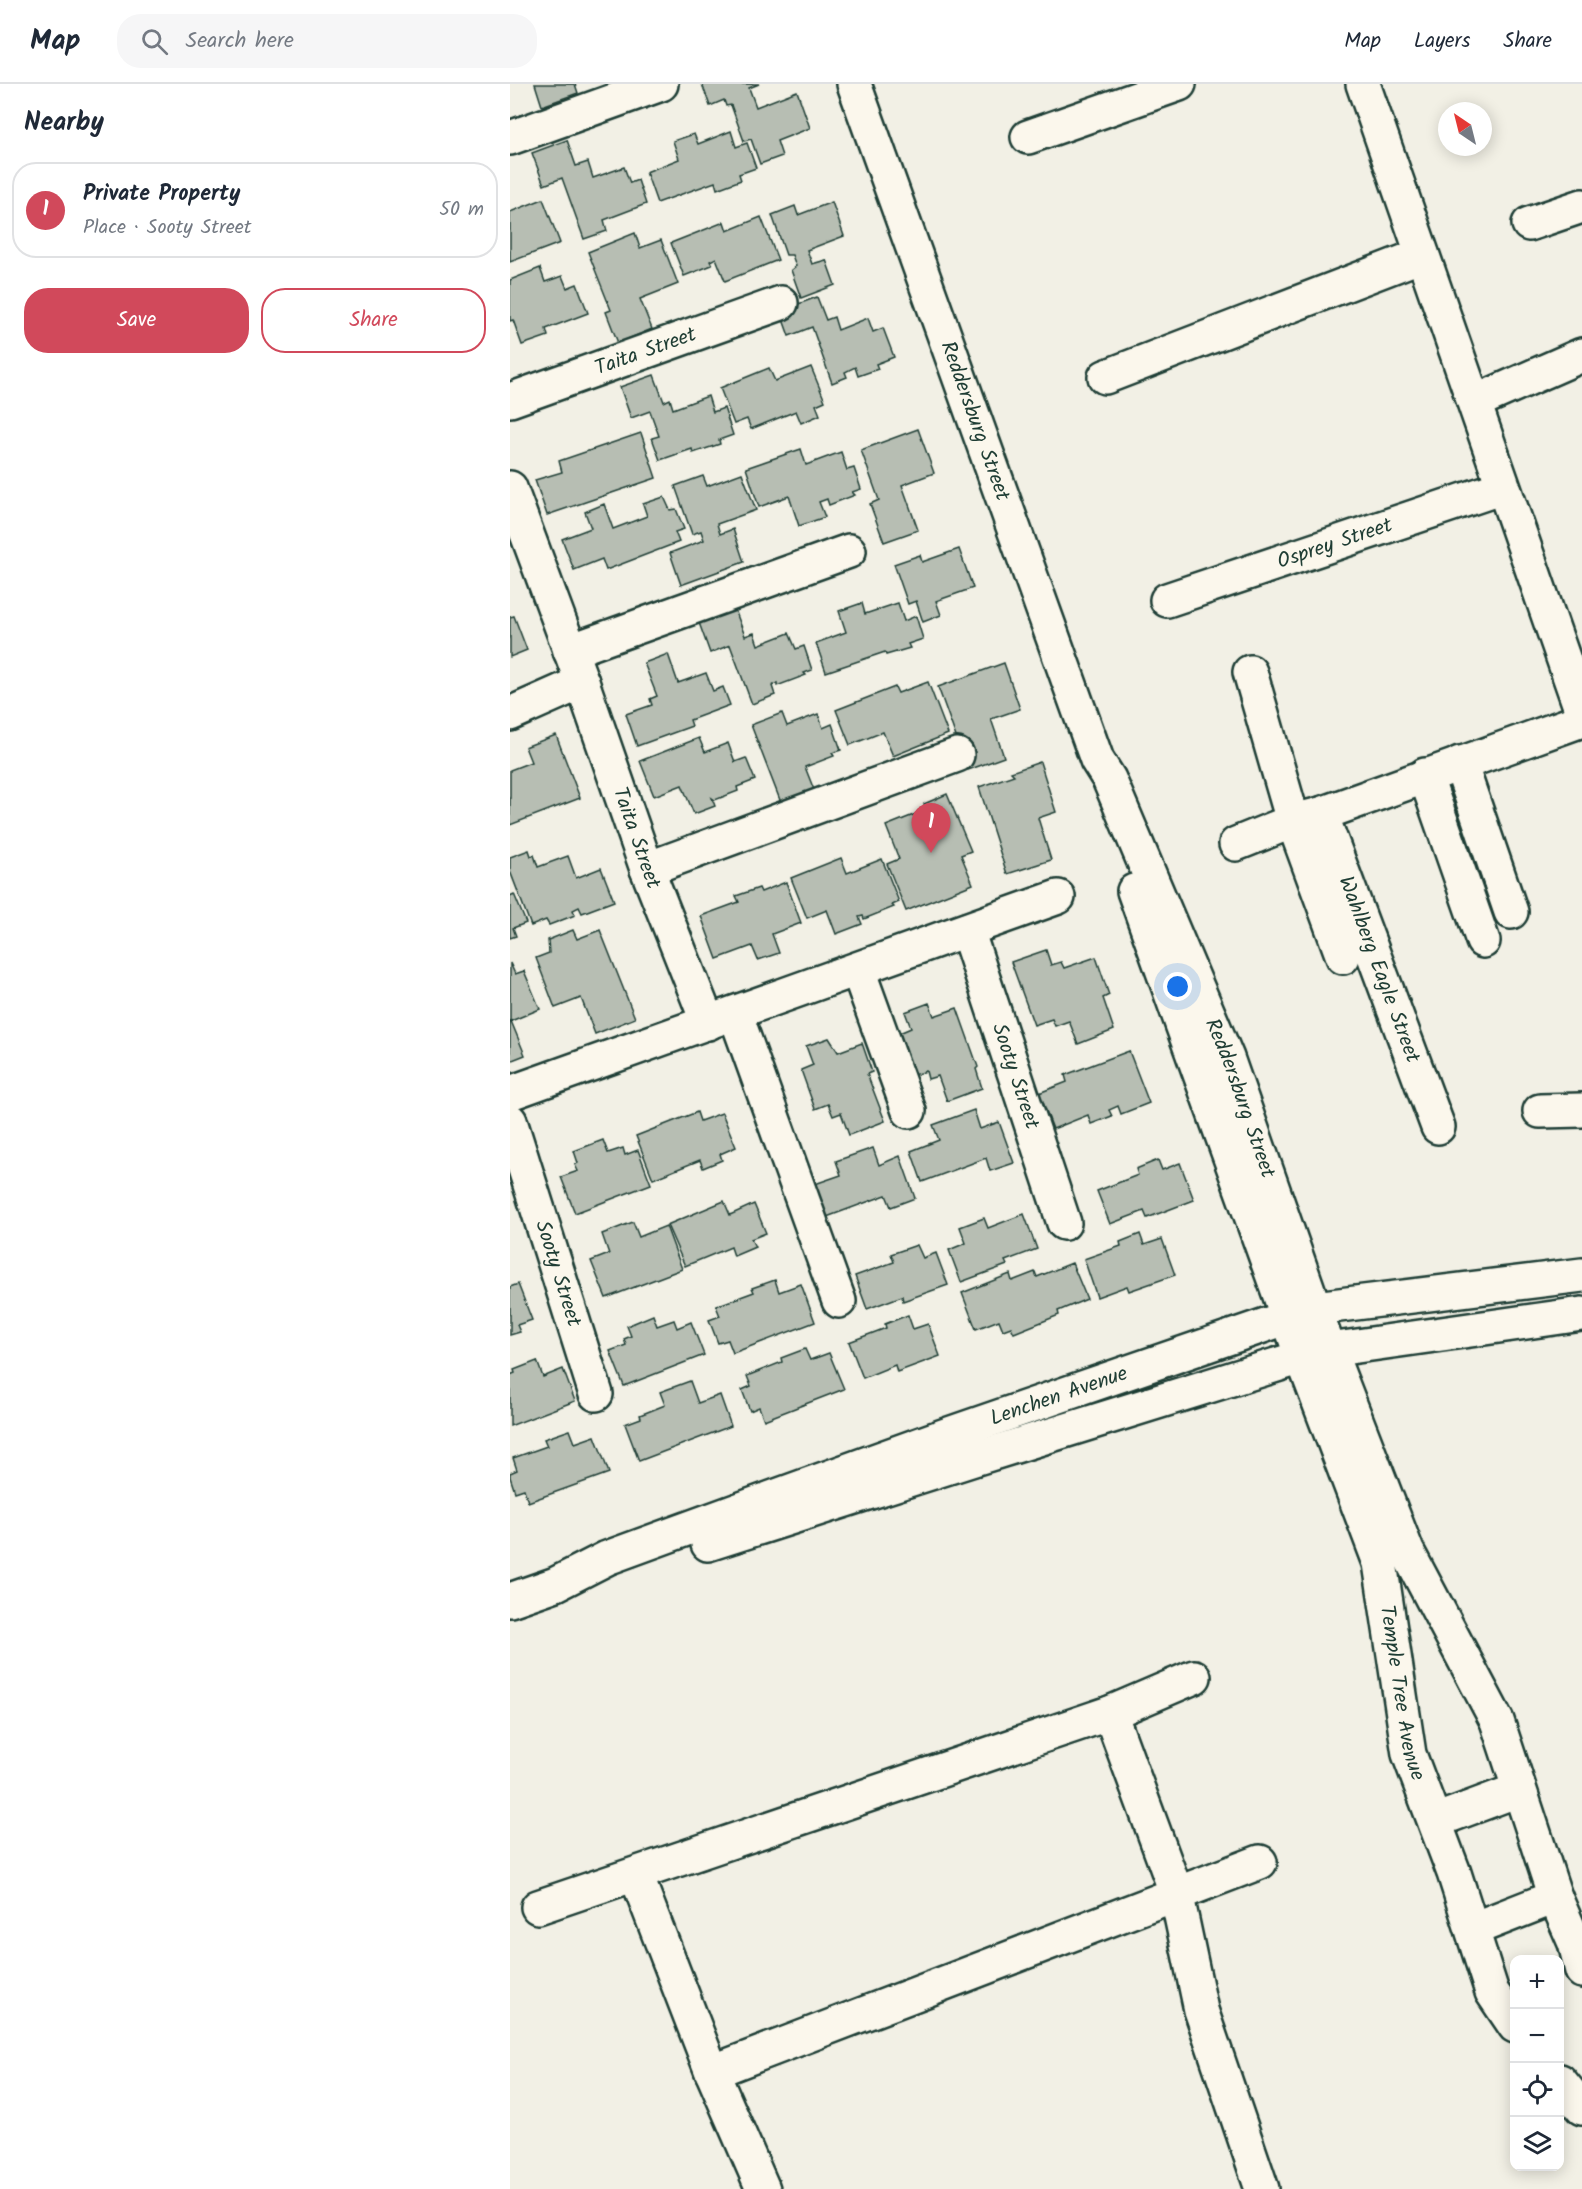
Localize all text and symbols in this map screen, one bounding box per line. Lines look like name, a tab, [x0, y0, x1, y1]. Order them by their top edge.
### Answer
search box	[117, 14, 537, 68]
text: Map	[30, 19, 81, 64]
text: Search here	[186, 24, 294, 59]
icon: search	[138, 25, 171, 58]
text: Map	[1344, 25, 1381, 58]
text: Layers	[1414, 25, 1470, 58]
text: Share	[1503, 25, 1552, 58]
text: Nearby	[24, 102, 104, 144]
north arrow	[1438, 102, 1492, 156]
text: Private Property	[83, 177, 240, 212]
text: 1	[42, 194, 49, 226]
text: 50 m	[439, 194, 484, 226]
text: Place · Sooty Street	[83, 212, 251, 244]
button: Save	[24, 288, 249, 353]
button: Share	[261, 288, 486, 353]
street label: Taita Street	[590, 318, 702, 385]
street label: Reddersburg Street	[931, 336, 1019, 506]
street label: Osprey Street	[1273, 509, 1398, 578]
street label: Taita Street	[603, 783, 670, 894]
pin: 1	[912, 804, 950, 853]
street label: Wahlberg Eagle Street	[1329, 871, 1429, 1068]
your location	[1163, 972, 1192, 1001]
street label: Reddersburg Street	[1196, 1013, 1284, 1183]
street label: Sooty Street	[982, 1019, 1049, 1134]
street label: Sooty Street	[526, 1216, 591, 1332]
street label: Lenchen Avenue	[986, 1357, 1133, 1435]
street label: Temple Tree Avenue	[1370, 1603, 1434, 1786]
map controls	[1510, 1955, 1564, 2171]
button: +	[1510, 1955, 1564, 2009]
button: −	[1510, 2009, 1564, 2063]
button: locate	[1510, 2063, 1564, 2117]
button: layers	[1510, 2117, 1564, 2171]

